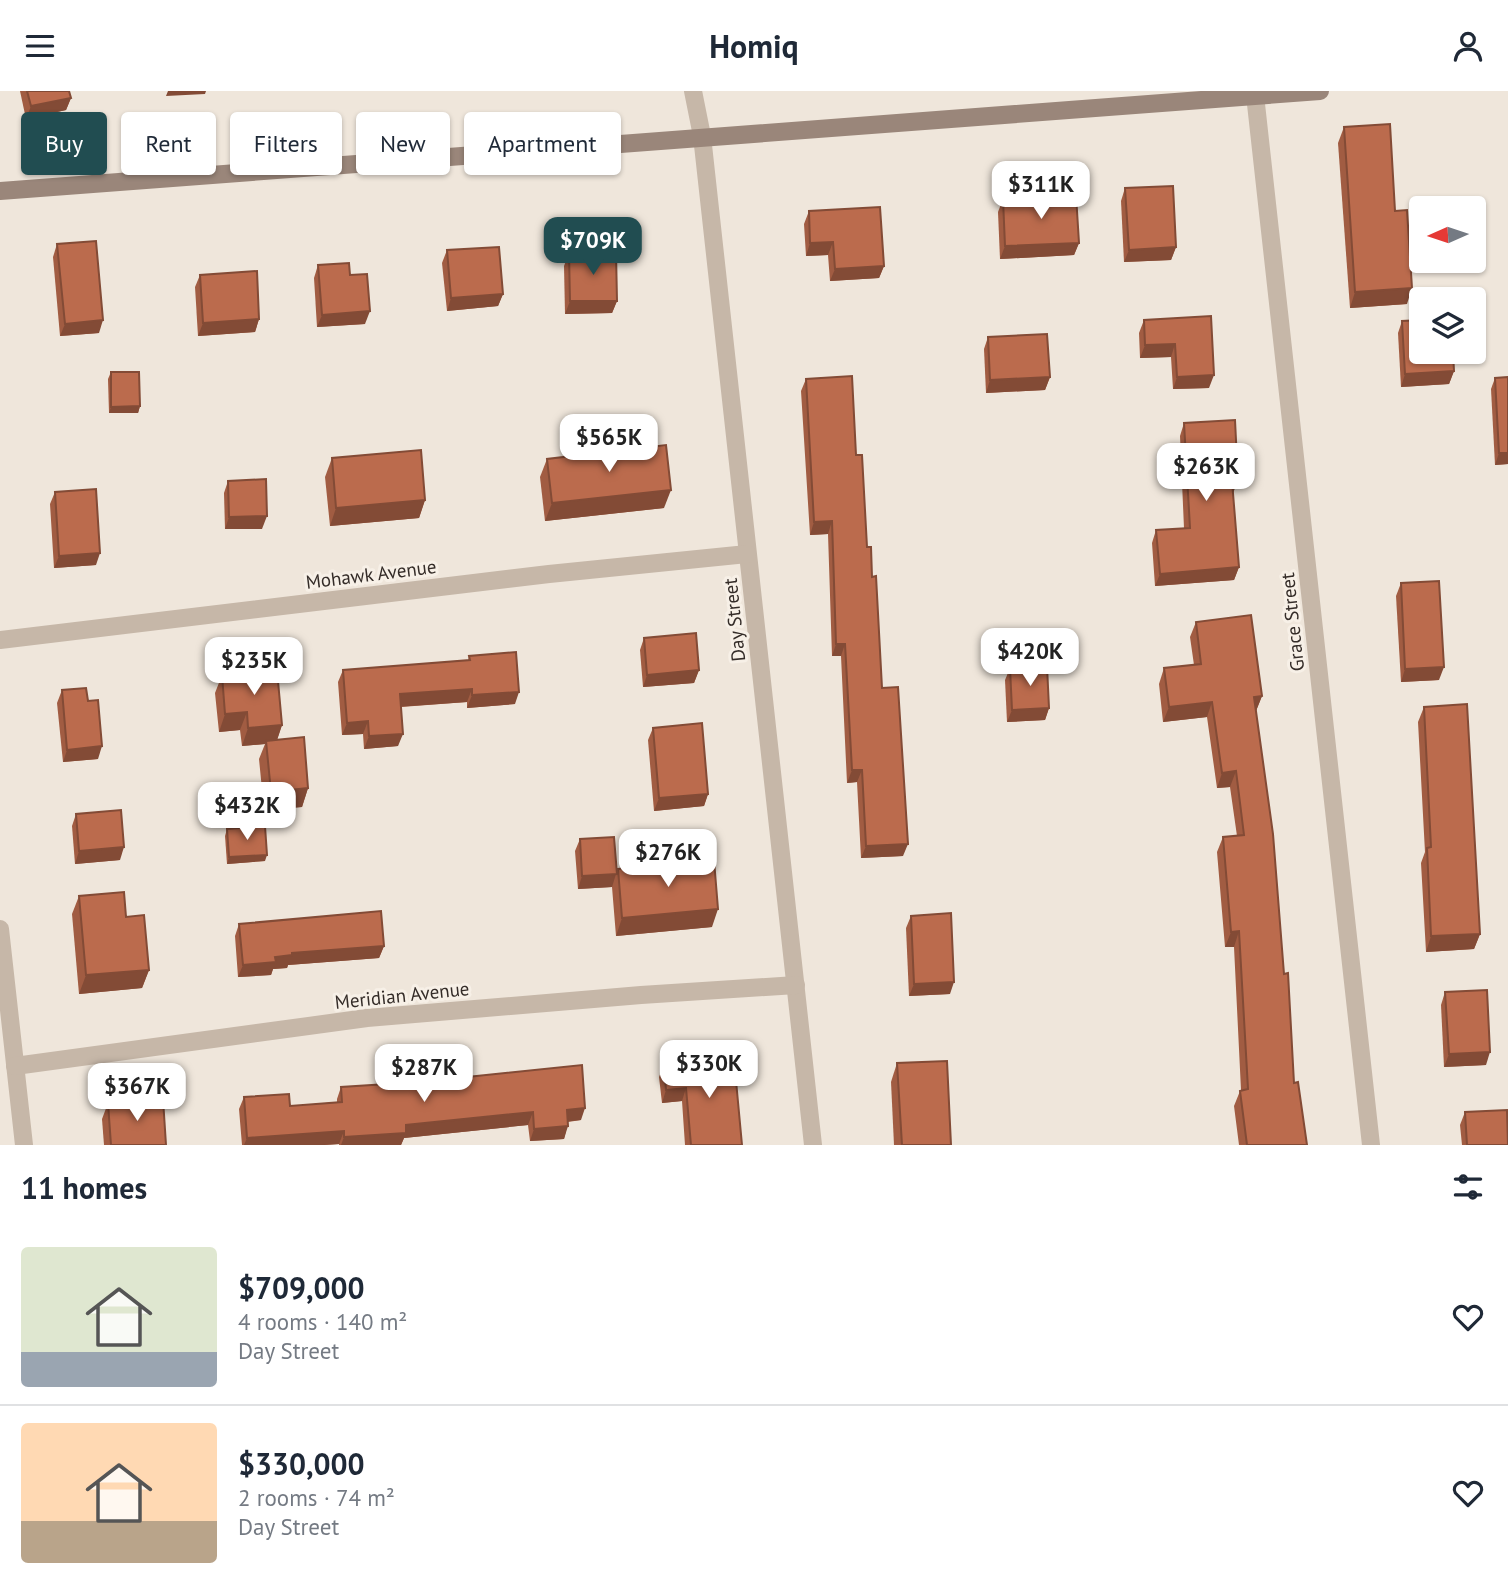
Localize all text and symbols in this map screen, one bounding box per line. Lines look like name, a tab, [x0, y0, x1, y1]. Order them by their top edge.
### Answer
text: Homiq	[709, 25, 799, 67]
icon: menu	[21, 27, 59, 65]
icon: person	[1449, 27, 1487, 65]
chip: Buy	[21, 112, 107, 175]
chip: Rent	[121, 112, 216, 175]
chip: Filters	[230, 112, 342, 175]
chip: New	[356, 112, 450, 175]
chip: Apartment	[464, 112, 621, 175]
pin: $311K	[992, 162, 1090, 221]
text: $311K	[1008, 169, 1074, 198]
north arrow	[1409, 196, 1486, 273]
map controls	[1409, 196, 1486, 364]
pin: $709K	[544, 218, 642, 277]
text: $709K	[560, 225, 626, 254]
button: layers	[1409, 287, 1486, 364]
pin: $565K	[560, 415, 658, 474]
text: $565K	[576, 422, 642, 451]
pin: $263K	[1157, 443, 1255, 503]
text: $263K	[1173, 451, 1239, 480]
street label: Mohawk Avenue	[304, 554, 438, 594]
street label: Grace Street	[1275, 571, 1309, 672]
street label: Day Street	[718, 577, 750, 663]
pin: $420K	[981, 629, 1079, 688]
text: $420K	[997, 636, 1063, 665]
pin: $235K	[205, 637, 303, 697]
text: $235K	[221, 645, 287, 674]
pin: $432K	[198, 783, 296, 842]
text: $432K	[214, 790, 280, 819]
pin: $276K	[619, 829, 717, 889]
text: $276K	[635, 837, 701, 866]
street label: Meridian Avenue	[334, 976, 470, 1014]
pin: $330K	[660, 1041, 758, 1100]
pin: $287K	[375, 1045, 473, 1104]
text: $330K	[676, 1048, 742, 1077]
text: $287K	[391, 1052, 457, 1081]
pin: $367K	[88, 1063, 186, 1123]
text: $367K	[104, 1071, 170, 1100]
text: 11 homes	[21, 1168, 147, 1207]
icon: filters	[1449, 1168, 1487, 1206]
text: $709,000	[238, 1268, 365, 1307]
icon: home	[77, 1275, 161, 1359]
icon: heart	[1449, 1298, 1487, 1336]
text: 4 rooms · 140 m²	[238, 1307, 407, 1336]
text: Day Street	[238, 1336, 339, 1365]
text: $330,000	[238, 1444, 365, 1483]
icon: home	[77, 1451, 161, 1535]
icon: heart	[1449, 1474, 1487, 1512]
text: 2 rooms · 74 m²	[238, 1483, 395, 1512]
text: Day Street	[238, 1512, 339, 1541]

